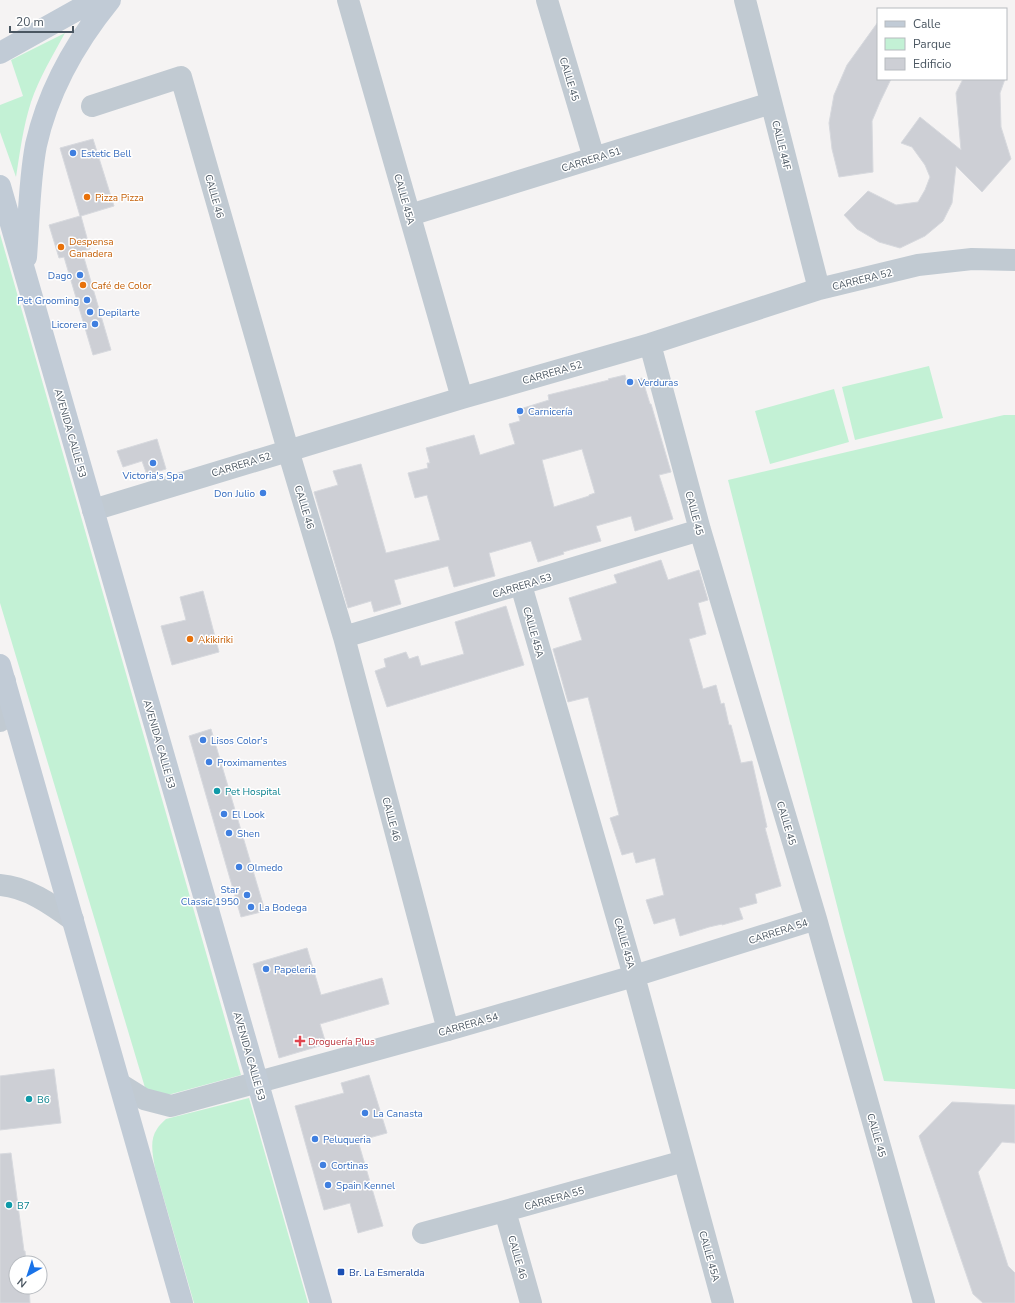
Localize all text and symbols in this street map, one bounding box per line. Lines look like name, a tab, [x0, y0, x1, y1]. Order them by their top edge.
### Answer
scale bar	[10, 8, 73, 34]
legend	[877, 8, 1007, 80]
text: 20 m	[16, 14, 44, 30]
text: Calle	[913, 16, 941, 32]
text: Parque	[913, 36, 951, 52]
street label: CALLE 45	[556, 56, 582, 103]
text: Edificio	[913, 56, 952, 72]
street label: CALLE 44F	[768, 119, 794, 172]
street label: CARRERA 51	[560, 144, 623, 176]
place label: Estetic Bell	[81, 147, 131, 161]
marker: Estetic Bell	[68, 148, 78, 158]
street label: CALLE 45A	[390, 172, 418, 227]
street label: CALLE 46	[201, 173, 227, 220]
place label: Pizza Pizza	[95, 191, 144, 205]
marker: Pizza Pizza	[82, 192, 92, 202]
place label: Despensa Ganadera	[69, 235, 114, 261]
marker: Despensa Ganadera	[56, 242, 66, 252]
street label: CARRERA 52	[831, 266, 894, 294]
place label: Dago	[48, 269, 72, 283]
marker: Dago	[75, 270, 85, 280]
place label: Café de Color	[91, 279, 152, 293]
marker: Café de Color	[78, 280, 88, 290]
place label: Pet Grooming	[17, 294, 79, 308]
marker: Pet Grooming	[82, 295, 92, 305]
place label: Depilarte	[98, 306, 140, 320]
marker: Depilarte	[85, 307, 95, 317]
place label: Licorera	[51, 318, 87, 332]
marker: Licorera	[90, 319, 100, 329]
street label: CARRERA 52	[521, 358, 584, 388]
place label: Verduras	[637, 376, 678, 390]
marker: Verduras	[625, 377, 635, 387]
street label: AVENIDA CALLE 53	[51, 387, 89, 479]
place label: Carnicería	[528, 405, 573, 419]
marker: Carnicería	[515, 406, 525, 416]
street label: CARRERA 52	[210, 449, 273, 481]
marker: Victoria's Spa	[148, 458, 158, 468]
place label: Victoria's Spa	[122, 469, 183, 483]
street label: CALLE 46	[291, 484, 317, 531]
place label: Don Julio	[214, 487, 255, 501]
marker: Don Julio	[258, 488, 268, 498]
street label: CALLE 45	[681, 490, 707, 537]
street label: CARRERA 53	[491, 570, 554, 602]
street label: CALLE 45A	[519, 605, 547, 660]
place label: Akikiriki	[198, 633, 233, 647]
marker: Akikiriki	[185, 634, 195, 644]
street label: AVENIDA CALLE 53	[140, 698, 178, 790]
place label: Lisos Color's	[211, 734, 268, 748]
marker: Lisos Color's	[198, 735, 208, 745]
place label: Proximamentes	[217, 756, 287, 770]
marker: Proximamentes	[204, 757, 214, 767]
place label: Pet Hospital	[225, 785, 280, 799]
marker: Pet Hospital	[212, 786, 222, 796]
street label: CALLE 46	[378, 796, 404, 843]
street label: CALLE 45	[773, 800, 799, 847]
place label: El Look	[232, 808, 266, 822]
marker: El Look	[219, 809, 229, 819]
place label: Shen	[237, 827, 260, 841]
marker: Shen	[224, 828, 234, 838]
place label: Olmedo	[247, 861, 283, 875]
marker: Olmedo	[234, 862, 244, 872]
place label: Star Classic 1950	[181, 883, 239, 909]
marker: Star Classic 1950	[242, 890, 252, 900]
place label: La Bodega	[259, 901, 307, 915]
marker: La Bodega	[246, 902, 256, 912]
street label: CALLE 45A	[610, 916, 638, 971]
street label: CARRERA 54	[747, 916, 810, 948]
place label: Papeleria	[274, 963, 316, 977]
marker: Papeleria	[261, 964, 271, 974]
street label: AVENIDA CALLE 53	[230, 1010, 268, 1102]
street label: CARRERA 54	[437, 1010, 500, 1040]
place label: Droguería Plus	[308, 1035, 375, 1049]
marker: Droguería Plus	[295, 1036, 305, 1046]
place label: B6	[37, 1093, 50, 1107]
marker: B6	[24, 1094, 34, 1104]
place label: La Canasta	[373, 1107, 423, 1121]
marker: La Canasta	[360, 1108, 370, 1118]
street label: CALLE 45	[863, 1112, 889, 1159]
place label: Peluqueria	[323, 1133, 371, 1147]
marker: Peluqueria	[310, 1134, 320, 1144]
place label: Cortinas	[331, 1159, 369, 1173]
marker: Cortinas	[318, 1160, 328, 1170]
place label: Spain Kennel	[336, 1179, 395, 1193]
marker: Spain Kennel	[323, 1180, 333, 1190]
street label: CARRERA 55	[523, 1184, 586, 1214]
place label: B7	[17, 1199, 30, 1213]
marker: B7	[4, 1200, 14, 1210]
street label: CALLE 45A	[695, 1229, 723, 1284]
street label: CALLE 46	[504, 1234, 530, 1281]
north arrow	[8, 1255, 48, 1295]
place label: Br. La Esmeralda	[349, 1266, 425, 1280]
marker: Br. La Esmeralda	[336, 1267, 346, 1277]
text: N	[14, 1274, 30, 1291]

